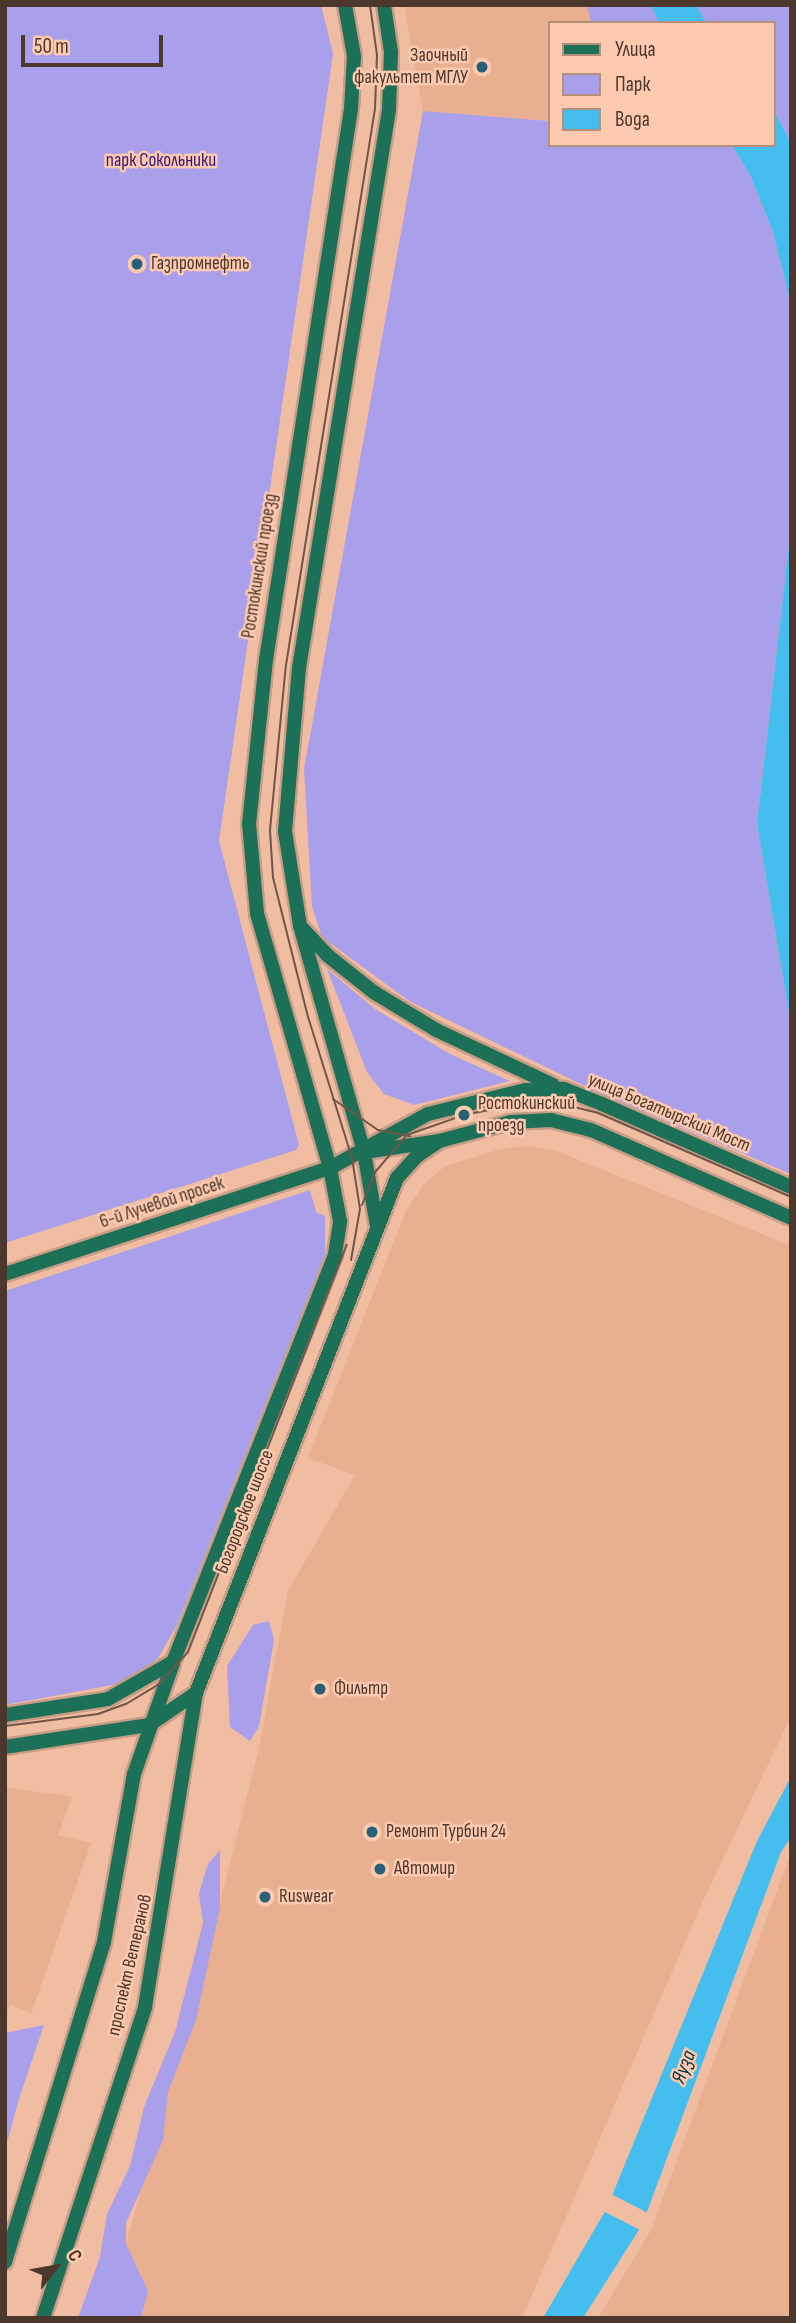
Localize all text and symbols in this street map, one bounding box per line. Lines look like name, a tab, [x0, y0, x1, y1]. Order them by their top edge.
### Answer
scale bar	[24, 21, 166, 65]
legend	[548, 21, 775, 147]
text: 50 m	[34, 34, 69, 59]
text: Улица	[615, 37, 656, 62]
place label: Заочный факультет МГЛУ	[354, 45, 468, 89]
marker: Заочный факультет МГЛУ	[474, 59, 490, 75]
text: Парк	[615, 72, 650, 97]
text: Вода	[615, 107, 650, 132]
park label: парк Сокольники	[106, 150, 216, 172]
place label: Газпромнефть	[151, 253, 250, 275]
marker: Газпромнефть	[129, 256, 145, 272]
street label: Ростокинский проезд	[237, 492, 283, 640]
street label: улица Богатырский Мост	[584, 1069, 754, 1157]
place label: Ростокинский проезд	[478, 1093, 575, 1137]
marker: Ростокинский проезд	[456, 1107, 472, 1123]
street label: 6-й Лучевой просек	[97, 1172, 227, 1234]
street label: Богородское шоссе	[211, 1447, 279, 1577]
place label: Фильтр	[334, 1678, 388, 1700]
marker: Фильтр	[312, 1681, 328, 1697]
place label: Ремонт Турбин 24	[386, 1821, 506, 1843]
marker: Ремонт Турбин 24	[364, 1824, 380, 1840]
place label: Автомир	[394, 1858, 455, 1880]
marker: Автомир	[372, 1861, 388, 1877]
place label: Ruswear	[279, 1886, 334, 1908]
marker: Ruswear	[257, 1889, 273, 1905]
street label: проспект Ветеранов	[103, 1892, 157, 2038]
water label: Яуза	[666, 2047, 702, 2087]
north arrow	[21, 2232, 91, 2302]
text: С	[62, 2246, 87, 2266]

